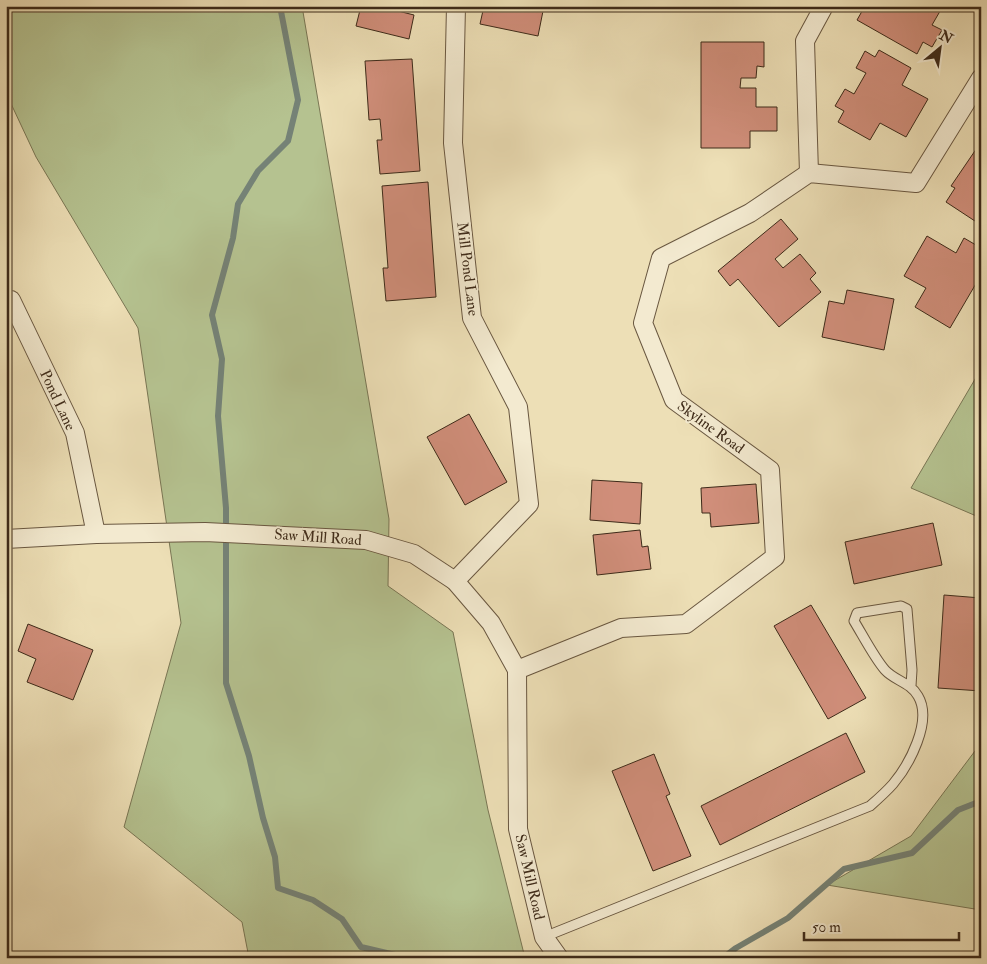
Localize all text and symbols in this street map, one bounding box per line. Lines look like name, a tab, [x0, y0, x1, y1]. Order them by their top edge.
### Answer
north arrow	[914, 22, 964, 72]
text: N	[936, 26, 956, 48]
street label: Mill Pond Lane	[452, 221, 483, 317]
street label: Pond Lane	[35, 367, 80, 434]
street label: Skyline Road	[673, 397, 748, 458]
street label: Saw Mill Road	[274, 525, 363, 550]
street label: Saw Mill Road	[510, 832, 549, 922]
scale bar	[804, 909, 960, 941]
text: 50 m	[812, 918, 841, 937]

